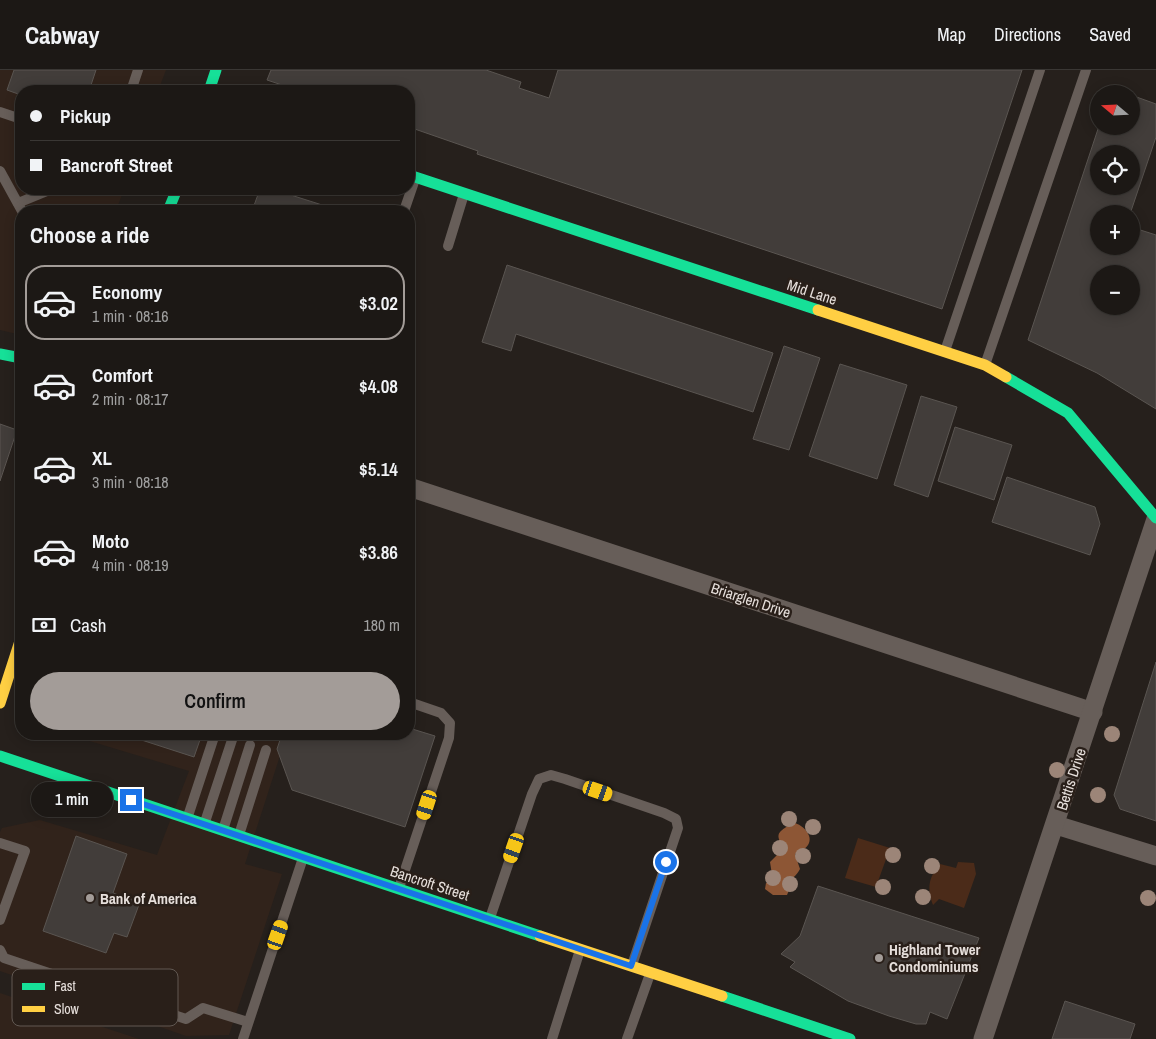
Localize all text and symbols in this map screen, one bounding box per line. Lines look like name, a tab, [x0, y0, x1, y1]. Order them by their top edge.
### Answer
text: Cabway	[25, 19, 99, 51]
text: Map	[937, 22, 966, 47]
text: Directions	[994, 22, 1061, 47]
text: Saved	[1089, 22, 1131, 47]
north arrow	[1090, 85, 1140, 135]
map controls	[1090, 85, 1140, 315]
text: Pickup	[60, 103, 111, 129]
button: locate	[1090, 145, 1140, 195]
text: Bancroft Street	[60, 152, 173, 178]
button: +	[1090, 205, 1140, 255]
text: Choose a ride	[30, 220, 149, 250]
button: −	[1090, 265, 1140, 315]
street label: Mid Lane	[784, 274, 840, 310]
text: Economy	[92, 279, 162, 305]
icon: car	[32, 280, 77, 325]
text: $3.02	[359, 290, 398, 316]
text: 1 min · 08:16	[92, 305, 169, 327]
text: Comfort	[92, 362, 153, 388]
icon: car	[32, 363, 77, 408]
text: $4.08	[359, 373, 398, 399]
text: 2 min · 08:17	[92, 388, 169, 410]
text: XL	[92, 445, 112, 471]
icon: car	[32, 446, 77, 491]
text: $5.14	[359, 456, 398, 482]
text: 3 min · 08:18	[92, 471, 169, 493]
text: Moto	[92, 528, 129, 554]
icon: car	[32, 529, 77, 574]
text: $3.86	[359, 539, 398, 565]
text: 4 min · 08:19	[92, 554, 169, 576]
street label: Briarglen Drive	[708, 577, 794, 623]
icon: cash	[30, 611, 58, 639]
text: Cash	[70, 612, 106, 638]
text: 180 m	[364, 614, 400, 636]
button: Confirm	[30, 672, 400, 730]
street label: Bettis Drive	[1051, 745, 1091, 813]
car	[581, 779, 614, 803]
callout: 1 min	[31, 782, 114, 818]
text: 1 min	[55, 788, 89, 810]
car	[415, 788, 438, 822]
route end	[120, 789, 142, 811]
car	[502, 831, 525, 865]
route start	[655, 851, 677, 873]
street label: Bancroft Street	[388, 860, 473, 906]
place label: Bank of America	[100, 888, 197, 909]
marker: Bank of America	[84, 892, 96, 904]
car	[266, 918, 289, 952]
place label: Highland Tower Condominiums	[889, 939, 981, 977]
marker: Highland Tower Condominiums	[873, 952, 885, 964]
legend	[12, 969, 178, 1026]
text: Fast	[54, 977, 76, 995]
text: Slow	[54, 1000, 80, 1018]

